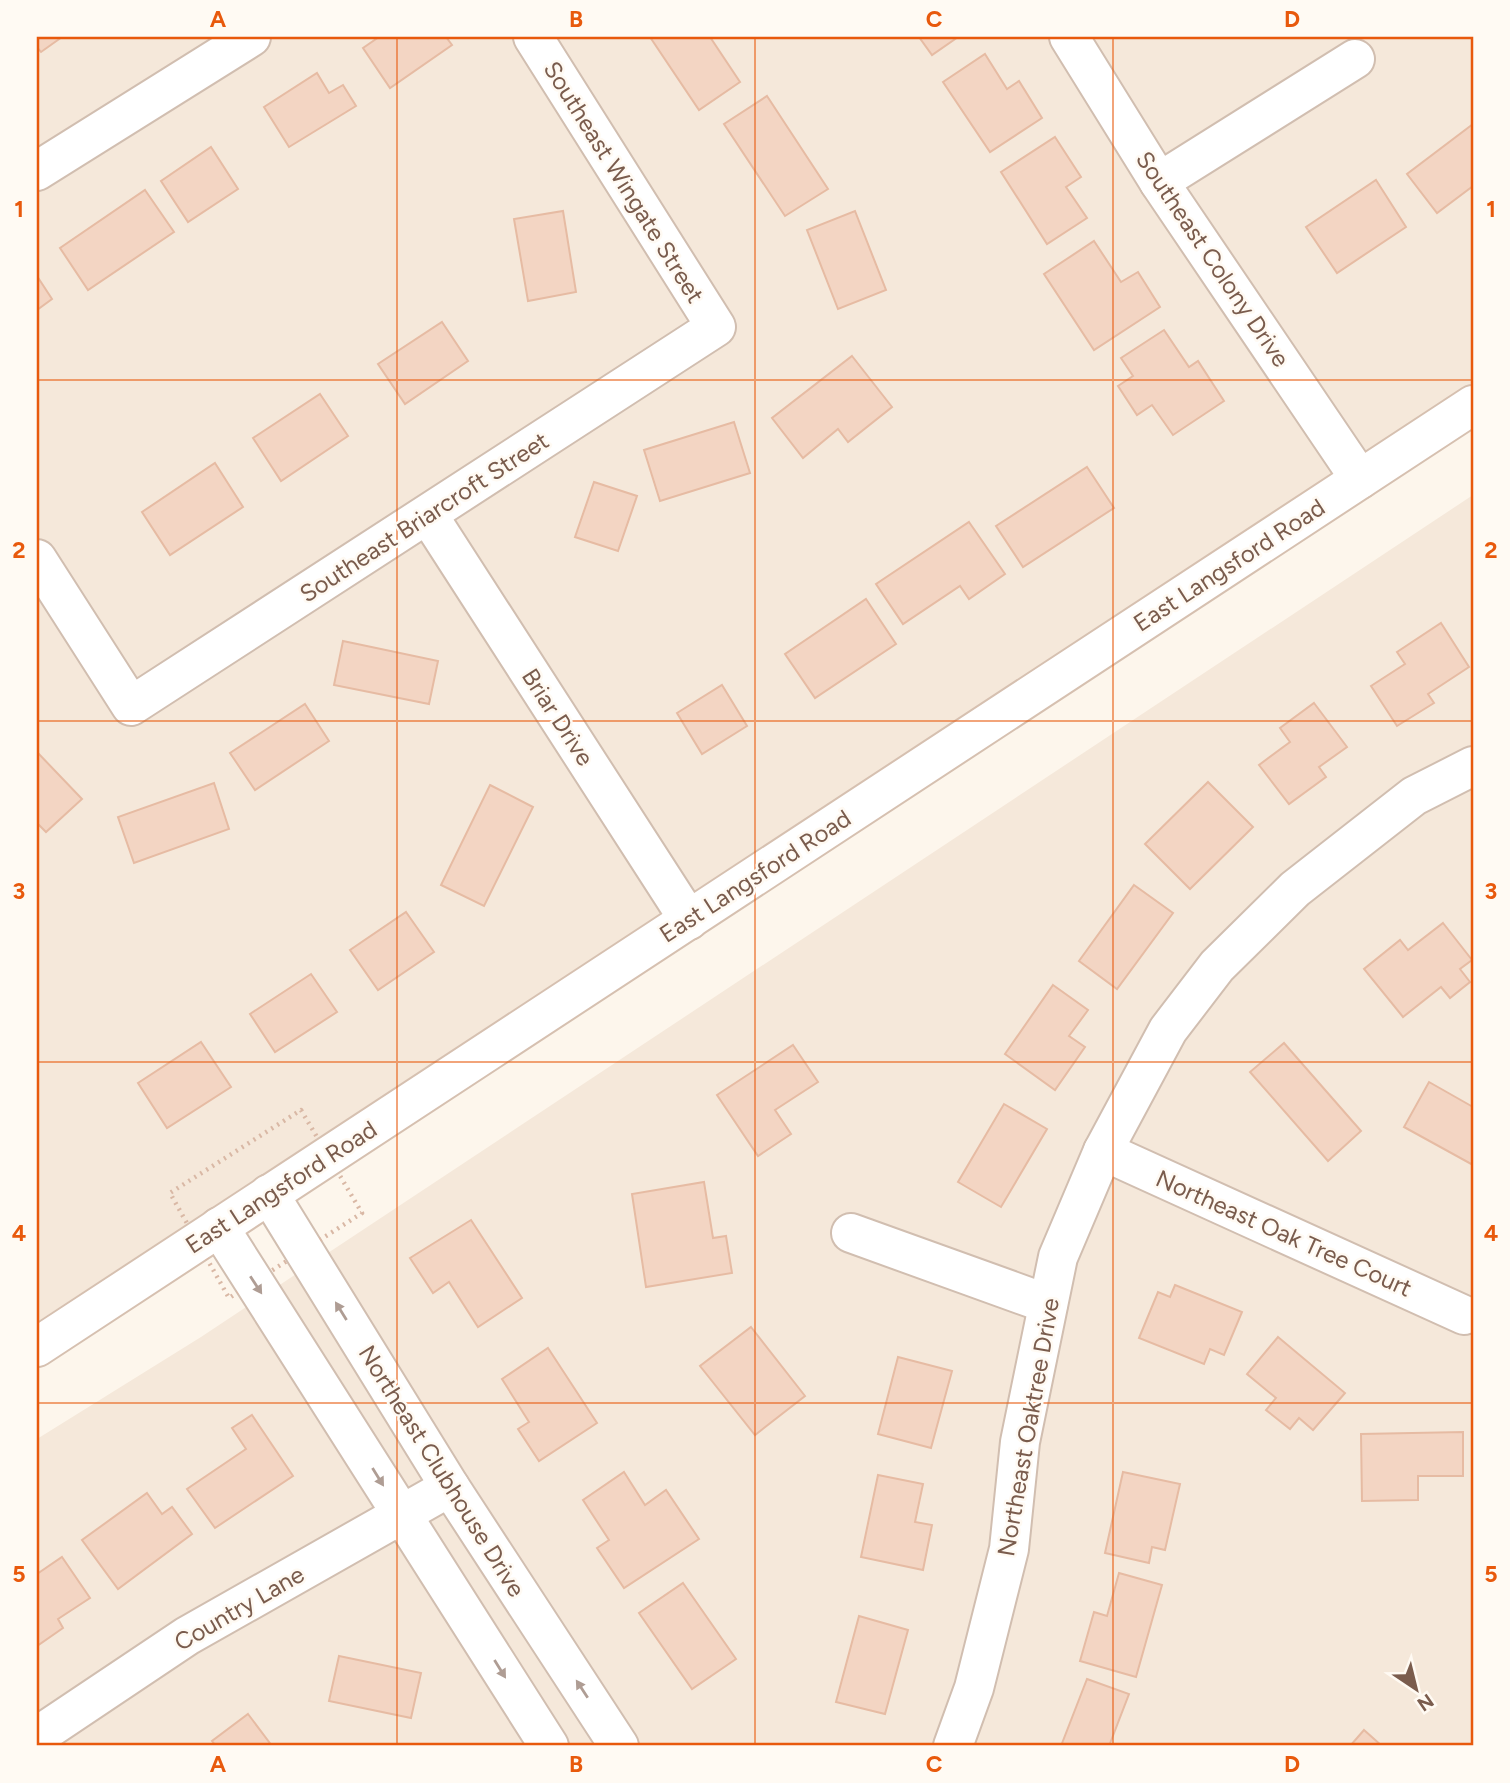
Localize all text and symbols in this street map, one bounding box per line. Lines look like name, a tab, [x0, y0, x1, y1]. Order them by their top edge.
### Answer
text: A	[210, 5, 227, 33]
text: B	[569, 5, 583, 33]
text: C	[926, 5, 943, 33]
text: D	[1284, 5, 1300, 33]
street label: Southeast Wingate Street	[538, 56, 710, 308]
street label: Southeast Colony Drive	[1130, 146, 1296, 372]
text: 1	[14, 195, 24, 223]
text: 1	[1486, 195, 1496, 223]
street label: Southeast Briarcroft Street	[294, 426, 554, 608]
street label: East Langsford Road	[1128, 492, 1330, 638]
text: 2	[12, 536, 26, 564]
text: 2	[1484, 536, 1498, 564]
street label: Briar Drive	[516, 663, 600, 771]
street label: East Langsford Road	[654, 803, 856, 949]
text: 3	[13, 877, 25, 905]
text: 3	[1485, 877, 1497, 905]
street label: East Langsford Road	[180, 1114, 382, 1260]
street label: Northeast Oak Tree Court	[1151, 1163, 1417, 1303]
text: 4	[12, 1219, 26, 1247]
text: 4	[1484, 1219, 1498, 1247]
one-way arrow	[249, 1275, 262, 1295]
street label: Northeast Oaktree Drive	[991, 1296, 1065, 1558]
one-way arrow	[335, 1302, 348, 1321]
street label: Northeast Clubhouse Drive	[353, 1340, 531, 1602]
one-way arrow	[371, 1467, 384, 1487]
street label: Country Lane	[169, 1559, 309, 1657]
text: 5	[12, 1560, 26, 1588]
text: 5	[1484, 1560, 1498, 1588]
north arrow	[1380, 1654, 1450, 1724]
one-way arrow	[493, 1659, 506, 1679]
one-way arrow	[575, 1680, 589, 1698]
text: N	[1413, 1689, 1438, 1716]
text: A	[210, 1750, 227, 1778]
text: B	[569, 1750, 583, 1778]
text: C	[926, 1750, 943, 1778]
text: D	[1284, 1750, 1300, 1778]

